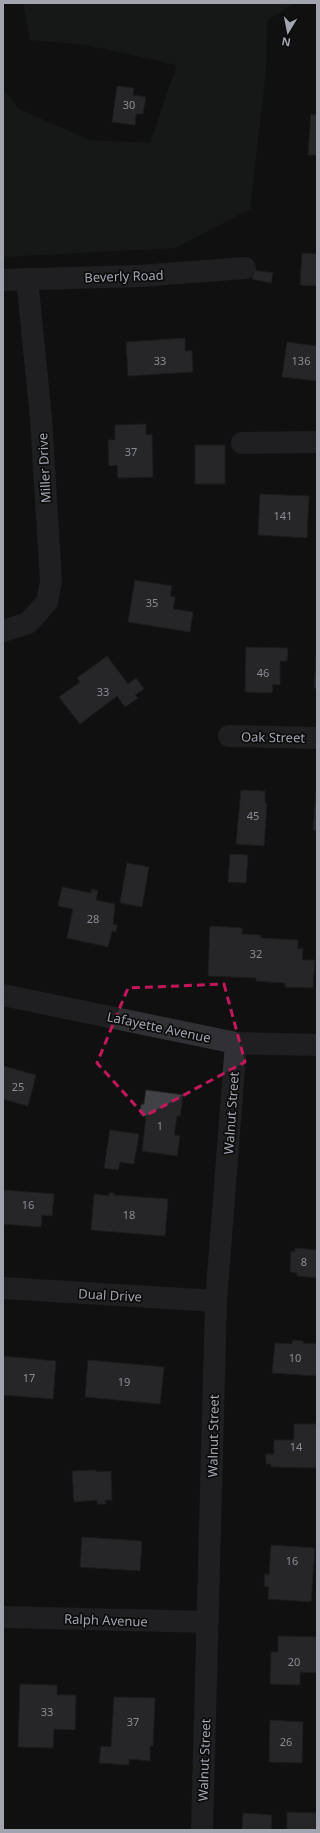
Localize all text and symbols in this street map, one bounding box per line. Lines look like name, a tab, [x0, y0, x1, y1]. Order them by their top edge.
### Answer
north arrow	[268, 12, 308, 52]
text: N	[280, 34, 292, 51]
house number: 30	[123, 97, 135, 112]
street label: Beverly Road	[84, 266, 164, 286]
house number: 33	[154, 353, 166, 368]
house number: 136	[292, 353, 310, 368]
street label: Miller Drive	[33, 433, 55, 503]
house number: 37	[125, 444, 137, 459]
house number: 141	[274, 508, 292, 523]
house number: 35	[146, 595, 158, 610]
house number: 46	[257, 665, 269, 680]
house number: 33	[97, 684, 109, 699]
street label: Oak Street	[241, 727, 305, 747]
house number: 45	[247, 808, 259, 823]
house number: 28	[87, 911, 99, 926]
house number: 32	[250, 946, 262, 961]
street label: Lafayette Avenue	[105, 1007, 213, 1047]
street label: Walnut Street	[219, 1071, 243, 1155]
house number: 25	[12, 1079, 24, 1094]
house number: 1	[157, 1118, 163, 1133]
house number: 16	[22, 1197, 34, 1212]
house number: 18	[123, 1207, 135, 1222]
house number: 8	[301, 1254, 307, 1269]
street label: Dual Drive	[78, 1284, 142, 1306]
house number: 10	[289, 1350, 301, 1365]
house number: 17	[23, 1370, 35, 1385]
house number: 19	[118, 1374, 130, 1389]
street label: Walnut Street	[203, 1394, 223, 1478]
house number: 14	[290, 1439, 303, 1454]
house number: 16	[286, 1553, 298, 1568]
street label: Ralph Avenue	[64, 1610, 148, 1630]
house number: 20	[288, 1654, 300, 1669]
house number: 33	[41, 1704, 53, 1719]
house number: 37	[127, 1714, 139, 1729]
street label: Walnut Street	[194, 1718, 214, 1802]
house number: 26	[280, 1734, 292, 1749]

